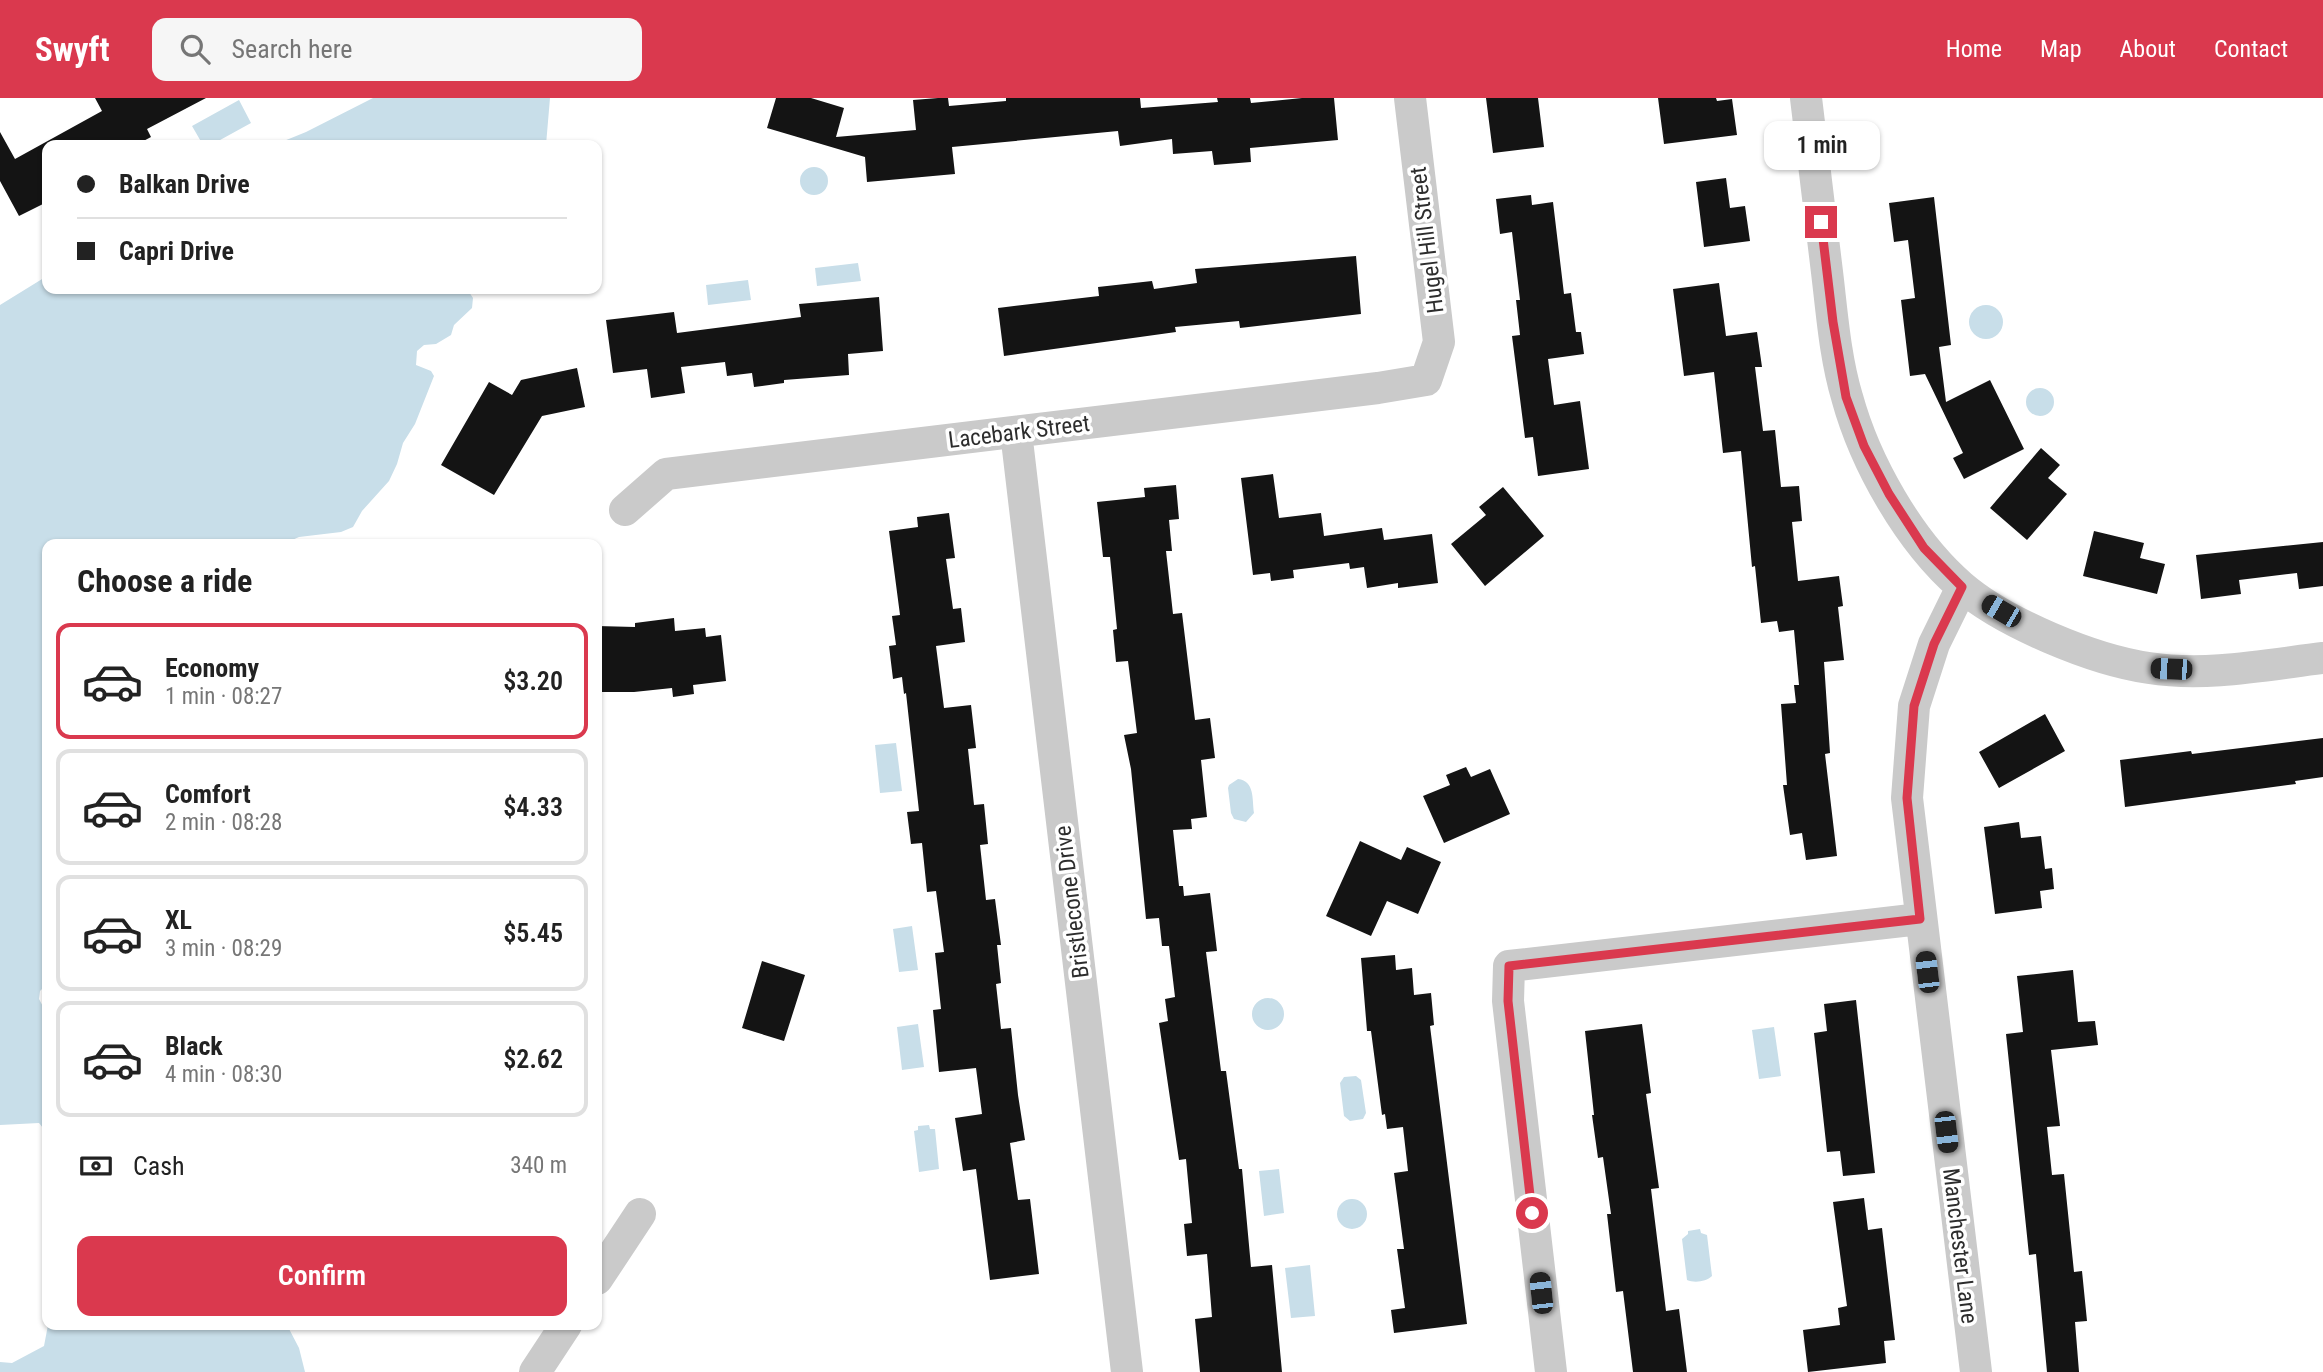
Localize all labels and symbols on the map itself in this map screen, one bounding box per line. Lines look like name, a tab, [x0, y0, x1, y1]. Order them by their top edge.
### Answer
callout: 1 min	[1763, 121, 1879, 170]
street label: Hugel Hill Street	[1405, 165, 1449, 315]
route end	[1805, 206, 1837, 238]
street label: Lacebark Street	[947, 410, 1091, 454]
car	[1978, 591, 2025, 631]
car	[2150, 658, 2193, 680]
street label: Bristlecone Drive	[1049, 824, 1095, 980]
car	[1915, 950, 1940, 994]
car	[1934, 1110, 1959, 1154]
street label: Manchester Lane	[1937, 1167, 1983, 1325]
route start	[1516, 1197, 1548, 1229]
car	[1529, 1271, 1554, 1315]

